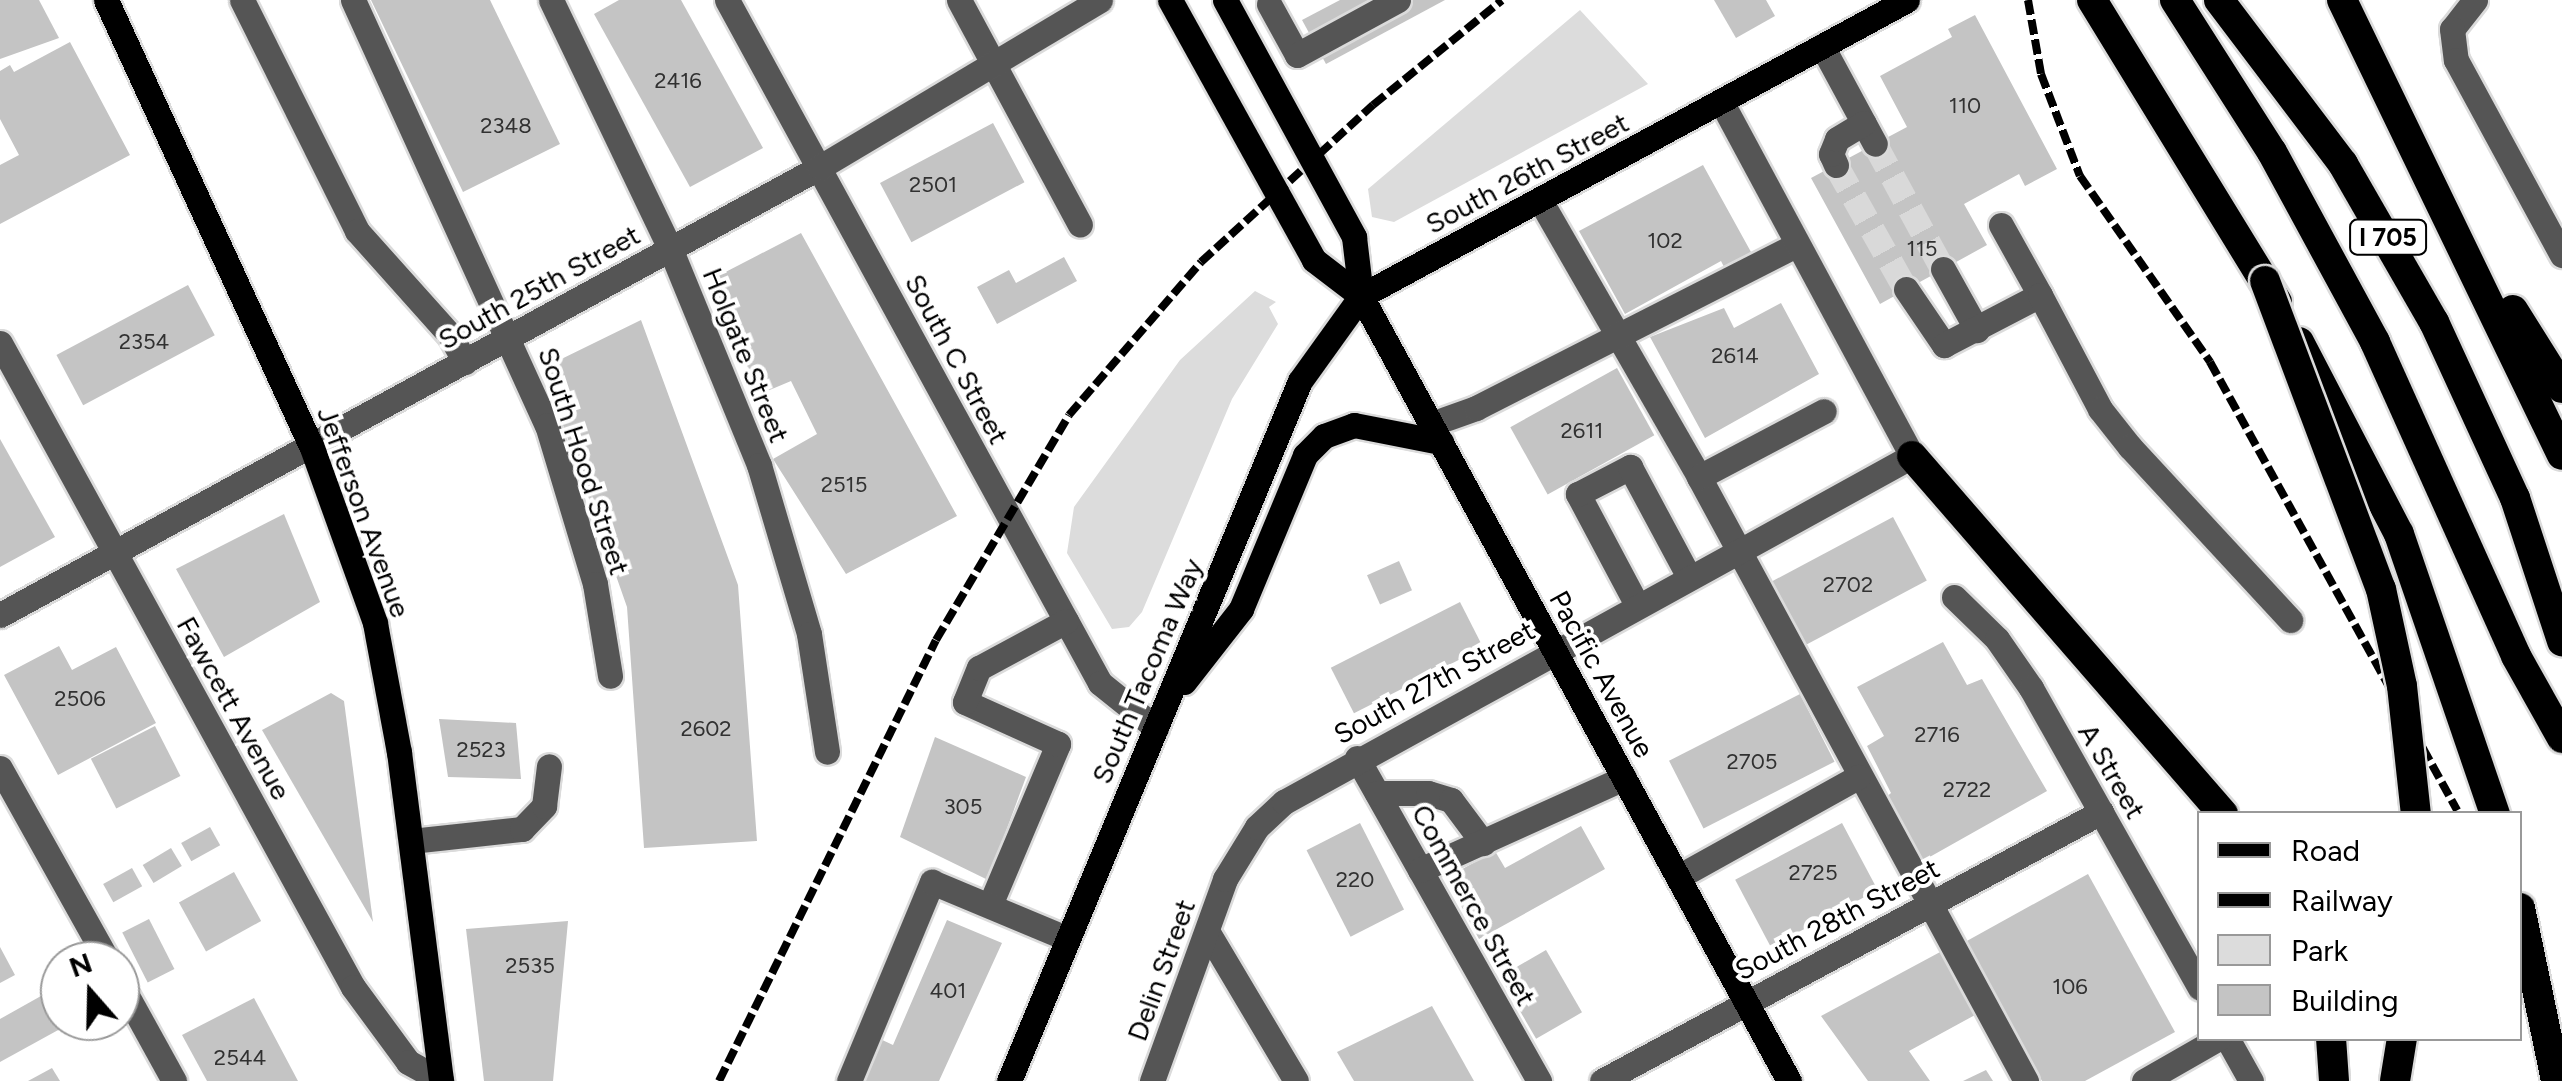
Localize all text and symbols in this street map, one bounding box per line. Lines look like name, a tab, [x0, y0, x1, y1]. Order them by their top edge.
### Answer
house number: 2416	[654, 68, 702, 94]
house number: 110	[1949, 93, 1981, 119]
street label: South 26th Street	[1420, 105, 1634, 241]
house number: 2348	[480, 113, 532, 139]
house number: 2501	[909, 172, 957, 198]
road number: I 705	[2348, 217, 2428, 257]
street label: South 25th Street	[432, 218, 646, 356]
house number: 102	[1647, 228, 1683, 254]
house number: 115	[1907, 236, 1937, 262]
street label: Holgate Street	[696, 263, 796, 447]
street label: South C Street	[898, 268, 1016, 450]
house number: 2354	[119, 329, 169, 355]
street label: South Hood Street	[531, 343, 637, 579]
house number: 2614	[1711, 343, 1759, 369]
street label: Jefferson Avenue	[310, 402, 418, 622]
house number: 2611	[1561, 418, 1603, 444]
house number: 2515	[821, 472, 867, 498]
street label: South Tacoma Way	[1084, 553, 1210, 789]
house number: 2702	[1823, 572, 1873, 598]
street label: Pacific Avenue	[1542, 585, 1662, 763]
street label: Fawcett Avenue	[170, 611, 298, 805]
street label: South 27th Street	[1328, 613, 1540, 751]
house number: 2506	[54, 686, 106, 712]
house number: 2602	[680, 716, 732, 742]
street label: A Street	[2071, 717, 2153, 825]
house number: 2716	[1914, 722, 1960, 748]
house number: 2523	[456, 737, 506, 763]
house number: 2705	[1727, 749, 1777, 775]
house number: 2722	[1943, 777, 1991, 803]
house number: 305	[944, 794, 982, 820]
street label: Commerce Street	[1405, 799, 1543, 1011]
legend	[2197, 811, 2522, 1041]
text: Road	[2291, 832, 2360, 869]
street label: South 28th Street	[1729, 851, 1945, 987]
house number: 2725	[1788, 860, 1838, 886]
house number: 220	[1336, 867, 1374, 893]
text: Railway	[2291, 882, 2393, 919]
street label: Delin Street	[1120, 895, 1202, 1045]
text: Park	[2291, 932, 2348, 969]
north arrow	[40, 941, 140, 1041]
text: N	[64, 945, 96, 984]
house number: 2535	[505, 953, 555, 979]
house number: 106	[2052, 974, 2088, 1000]
house number: 401	[930, 978, 966, 1004]
text: Building	[2291, 982, 2399, 1019]
house number: 2544	[214, 1045, 266, 1071]

